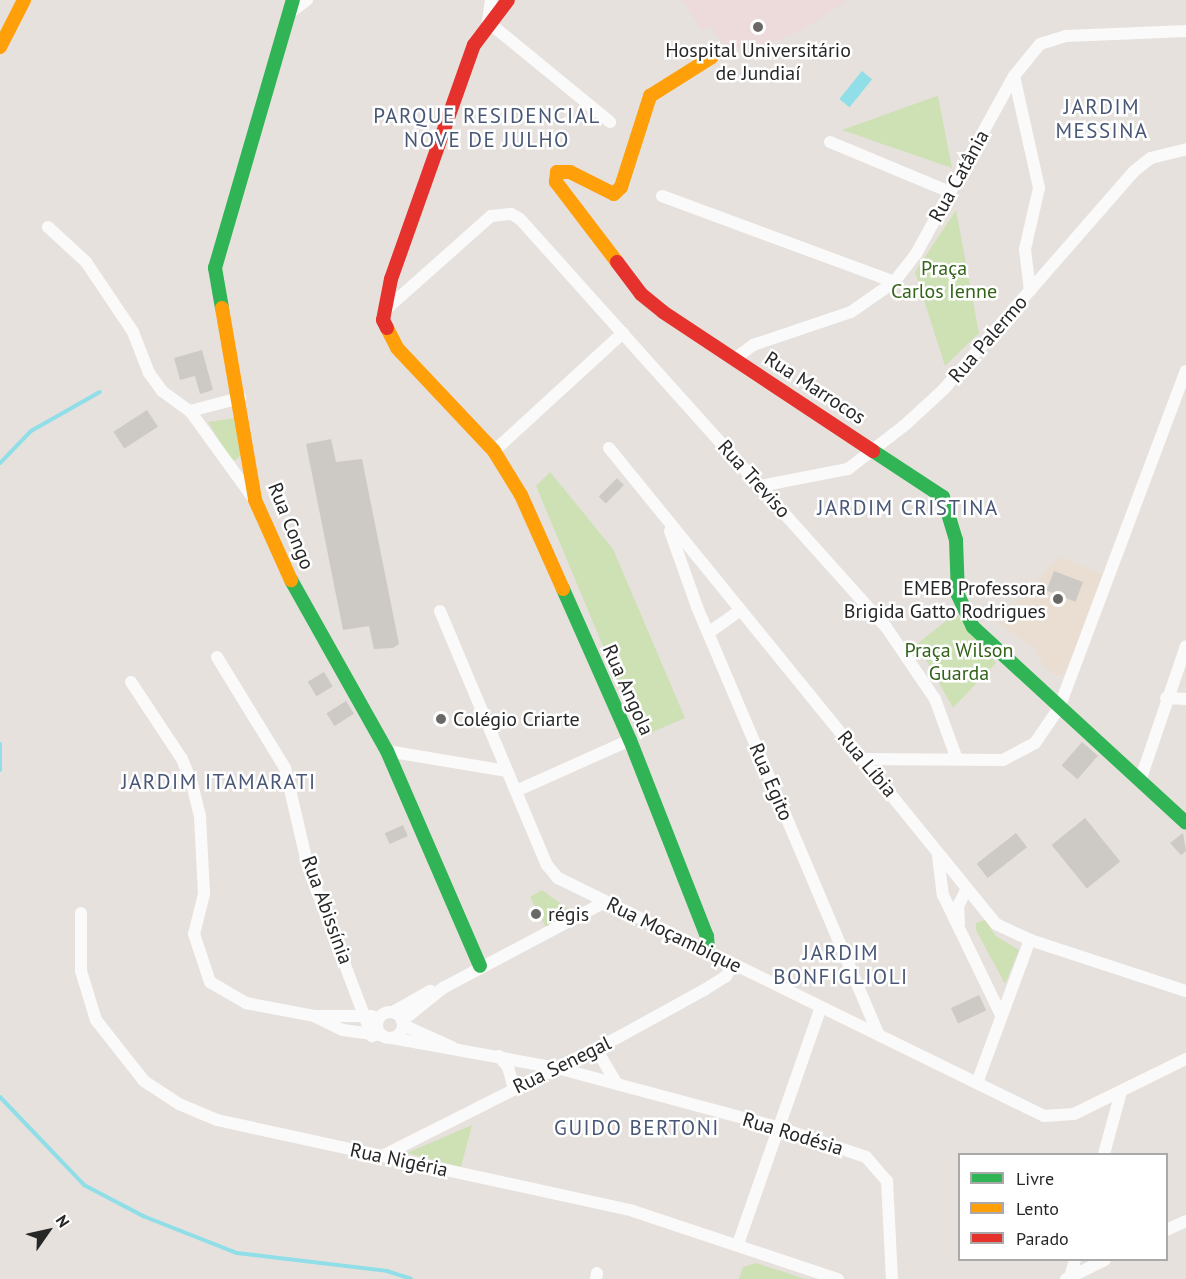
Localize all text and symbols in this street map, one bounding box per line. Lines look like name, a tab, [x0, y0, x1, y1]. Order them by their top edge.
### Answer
marker: Hospital Universitário de Jundiaí	[749, 18, 767, 36]
place label: Hospital Universitário de Jundiaí	[665, 38, 851, 85]
district label: JARDIM MESSINA	[1055, 94, 1149, 144]
district label: PARQUE RESIDENCIAL NOVE DE JULHO	[373, 103, 601, 153]
street label: Rua Catânia	[924, 126, 994, 226]
park label: Praça Carlos Ienne	[891, 256, 997, 303]
street label: Rua Palermo	[944, 290, 1032, 388]
street label: Rua Marrocos	[760, 346, 870, 430]
street label: Rua Treviso	[712, 435, 796, 523]
street label: Rua Congo	[263, 479, 319, 573]
district label: JARDIM CRISTINA	[817, 495, 999, 521]
place label: EMEB Professora Brigida Gatto Rodrigues	[844, 576, 1046, 623]
marker: EMEB Professora Brigida Gatto Rodrigues	[1051, 592, 1065, 606]
park label: Praça Wilson Guarda	[904, 638, 1014, 685]
street label: Rua Angola	[597, 641, 659, 739]
place label: Colégio Criarte	[453, 707, 580, 731]
marker: Colégio Criarte	[434, 712, 448, 726]
street label: Rua Líbia	[832, 726, 902, 802]
street label: Rua Egito	[744, 740, 798, 824]
district label: JARDIM ITAMARATI	[121, 769, 317, 795]
street label: Rua Abissínia	[296, 852, 358, 968]
street label: Rua Moçambique	[603, 892, 745, 978]
place label: régis	[548, 902, 589, 926]
marker: régis	[529, 907, 543, 921]
district label: JARDIM BONFIGLIOLI	[773, 940, 909, 990]
street label: Rua Senegal	[509, 1031, 615, 1099]
street label: Rua Rodésia	[740, 1107, 846, 1161]
district label: GUIDO BERTONI	[554, 1115, 720, 1141]
street label: Rua Nigéria	[348, 1138, 450, 1182]
legend	[958, 1153, 1168, 1261]
text: Livre	[1016, 1167, 1054, 1190]
text: Lento	[1016, 1197, 1059, 1220]
north arrow	[18, 1201, 78, 1261]
text: N	[52, 1211, 74, 1231]
text: Parado	[1016, 1227, 1069, 1250]

